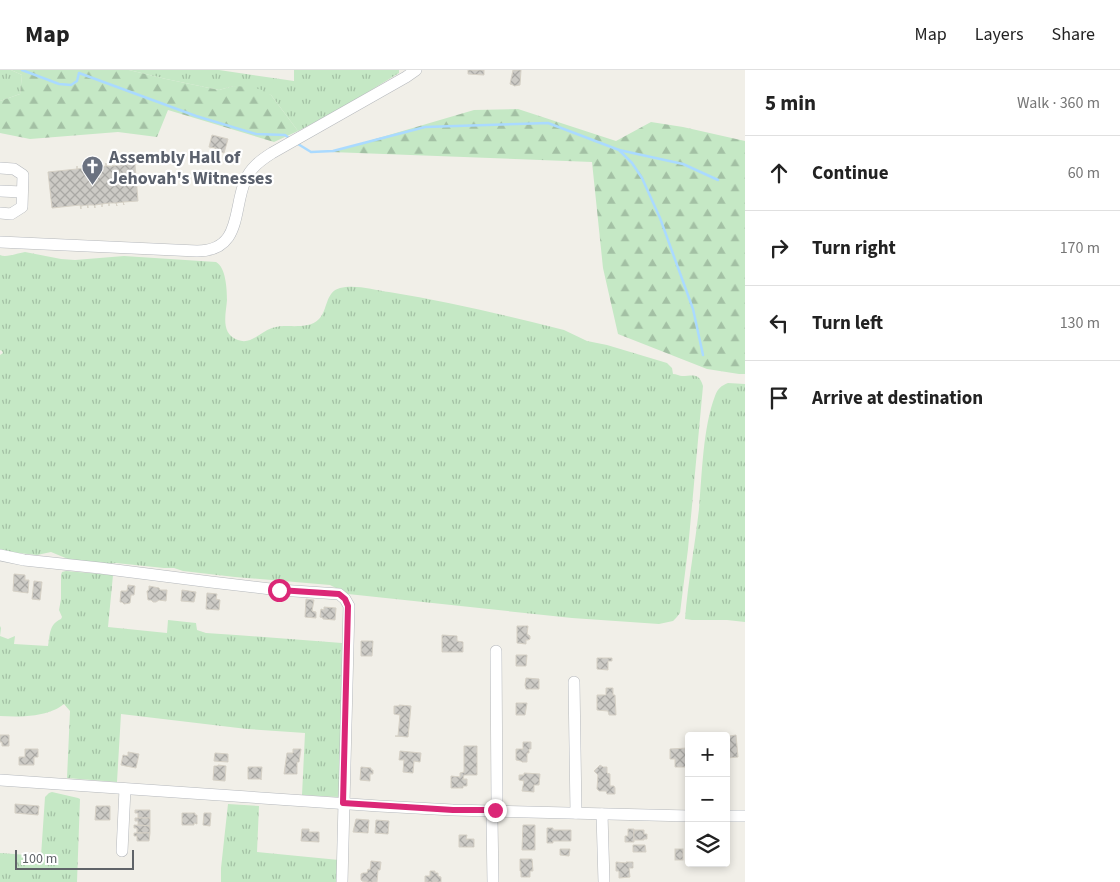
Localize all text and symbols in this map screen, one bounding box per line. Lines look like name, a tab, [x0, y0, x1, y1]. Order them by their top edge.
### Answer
text: Map	[25, 17, 70, 52]
text: Map	[915, 22, 947, 47]
text: Layers	[975, 22, 1024, 47]
text: Share	[1052, 22, 1095, 47]
text: 5 min	[765, 88, 816, 118]
text: Walk · 360 m	[1017, 92, 1100, 114]
place label: Assembly Hall of Jehovah's Witnesses	[108, 145, 272, 191]
church icon: Assembly Hall of Jehovah's Witnesses	[81, 155, 105, 186]
icon: ahead	[765, 159, 793, 187]
text: Continue	[812, 160, 889, 187]
text: 60 m	[1068, 162, 1100, 184]
icon: right	[765, 234, 793, 262]
text: Turn right	[812, 235, 896, 262]
text: 170 m	[1060, 237, 1100, 259]
icon: left	[765, 309, 793, 337]
text: Turn left	[812, 310, 883, 337]
text: 130 m	[1060, 312, 1100, 334]
icon: arrive	[765, 384, 793, 412]
text: Arrive at destination	[812, 385, 983, 412]
route start	[268, 579, 291, 602]
map controls	[685, 732, 730, 867]
button: +	[685, 732, 730, 777]
button: −	[685, 777, 730, 822]
route end	[484, 799, 507, 822]
button: layers	[685, 822, 730, 867]
scale bar	[15, 847, 134, 870]
text: 100 m	[22, 849, 57, 869]

